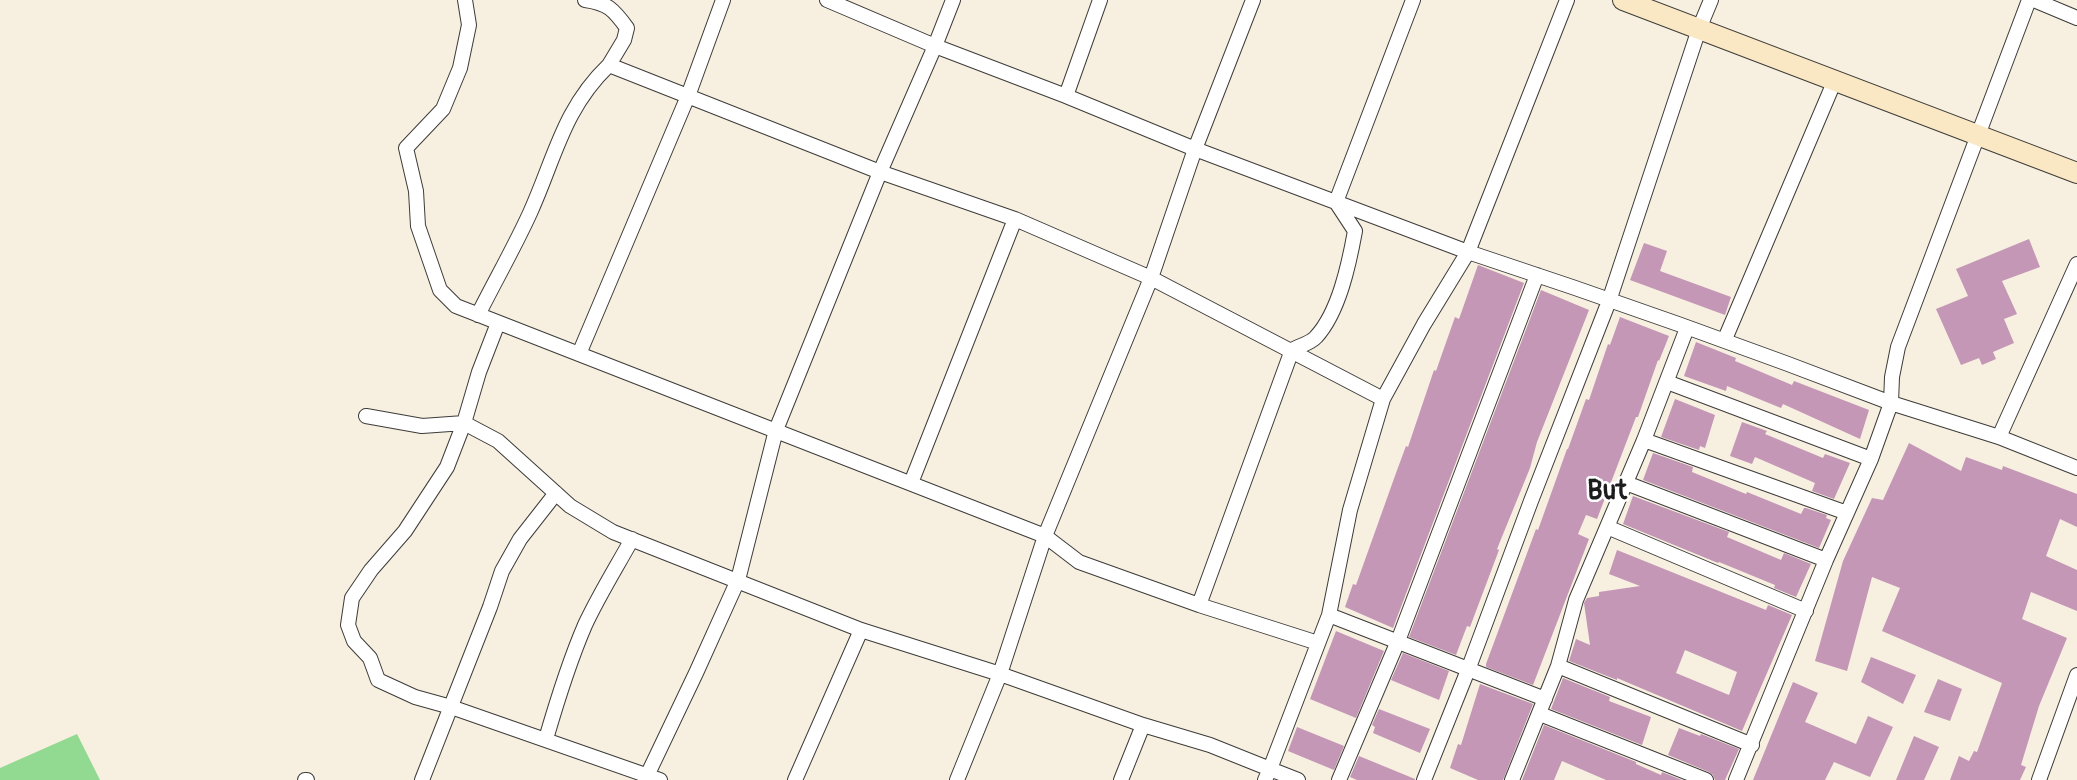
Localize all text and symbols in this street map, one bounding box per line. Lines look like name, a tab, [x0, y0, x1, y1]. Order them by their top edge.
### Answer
district label: But	[1587, 476, 1627, 508]

